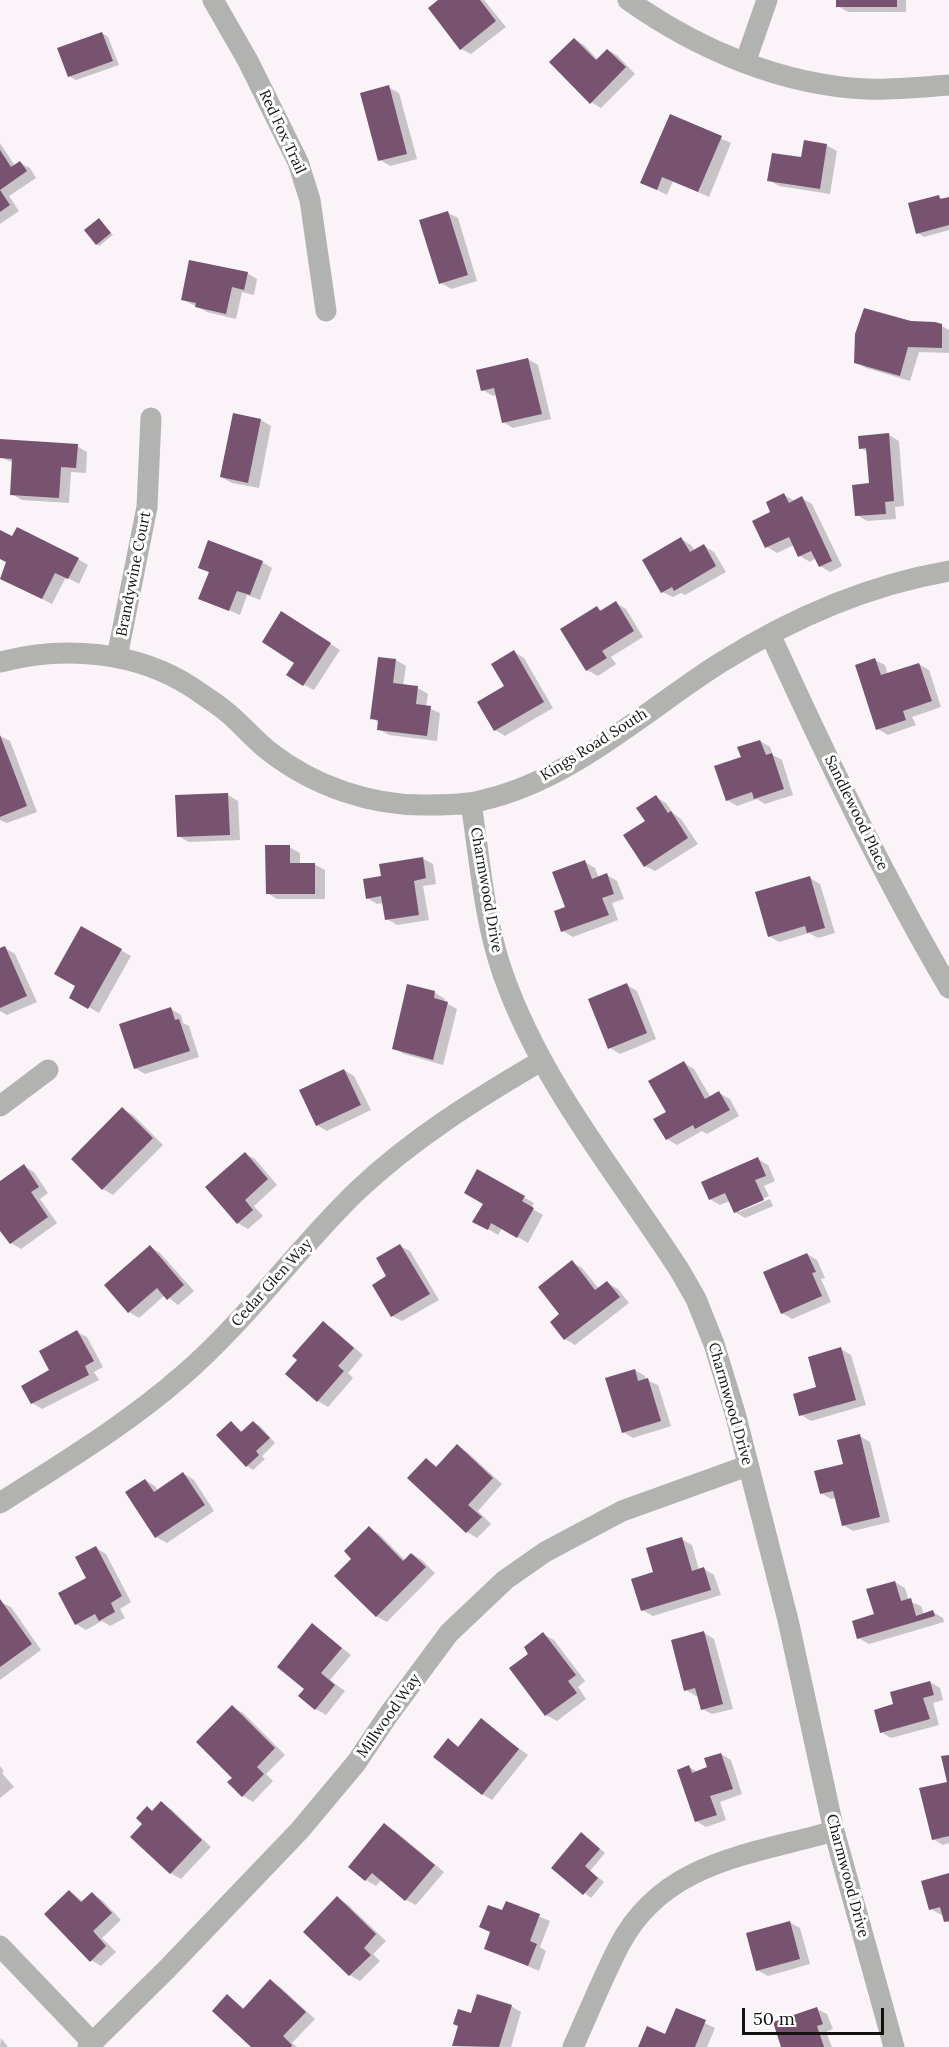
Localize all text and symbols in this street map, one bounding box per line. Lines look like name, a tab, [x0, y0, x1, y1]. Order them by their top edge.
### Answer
street label: Red Fox Trail	[255, 87, 309, 177]
street label: Brandywine Court	[113, 510, 155, 638]
street label: Kings Road South	[537, 705, 651, 785]
street label: Sandlewood Place	[820, 753, 892, 873]
street label: Charmwood Drive	[466, 826, 506, 954]
street label: Cedar Glen Way	[228, 1235, 316, 1331]
street label: Charmwood Drive	[704, 1341, 756, 1467]
street label: Millwood Way	[353, 1671, 425, 1761]
street label: Charmwood Drive	[822, 1812, 872, 1940]
scale bar	[745, 1996, 888, 2034]
text: 50 m	[753, 2007, 795, 2030]

